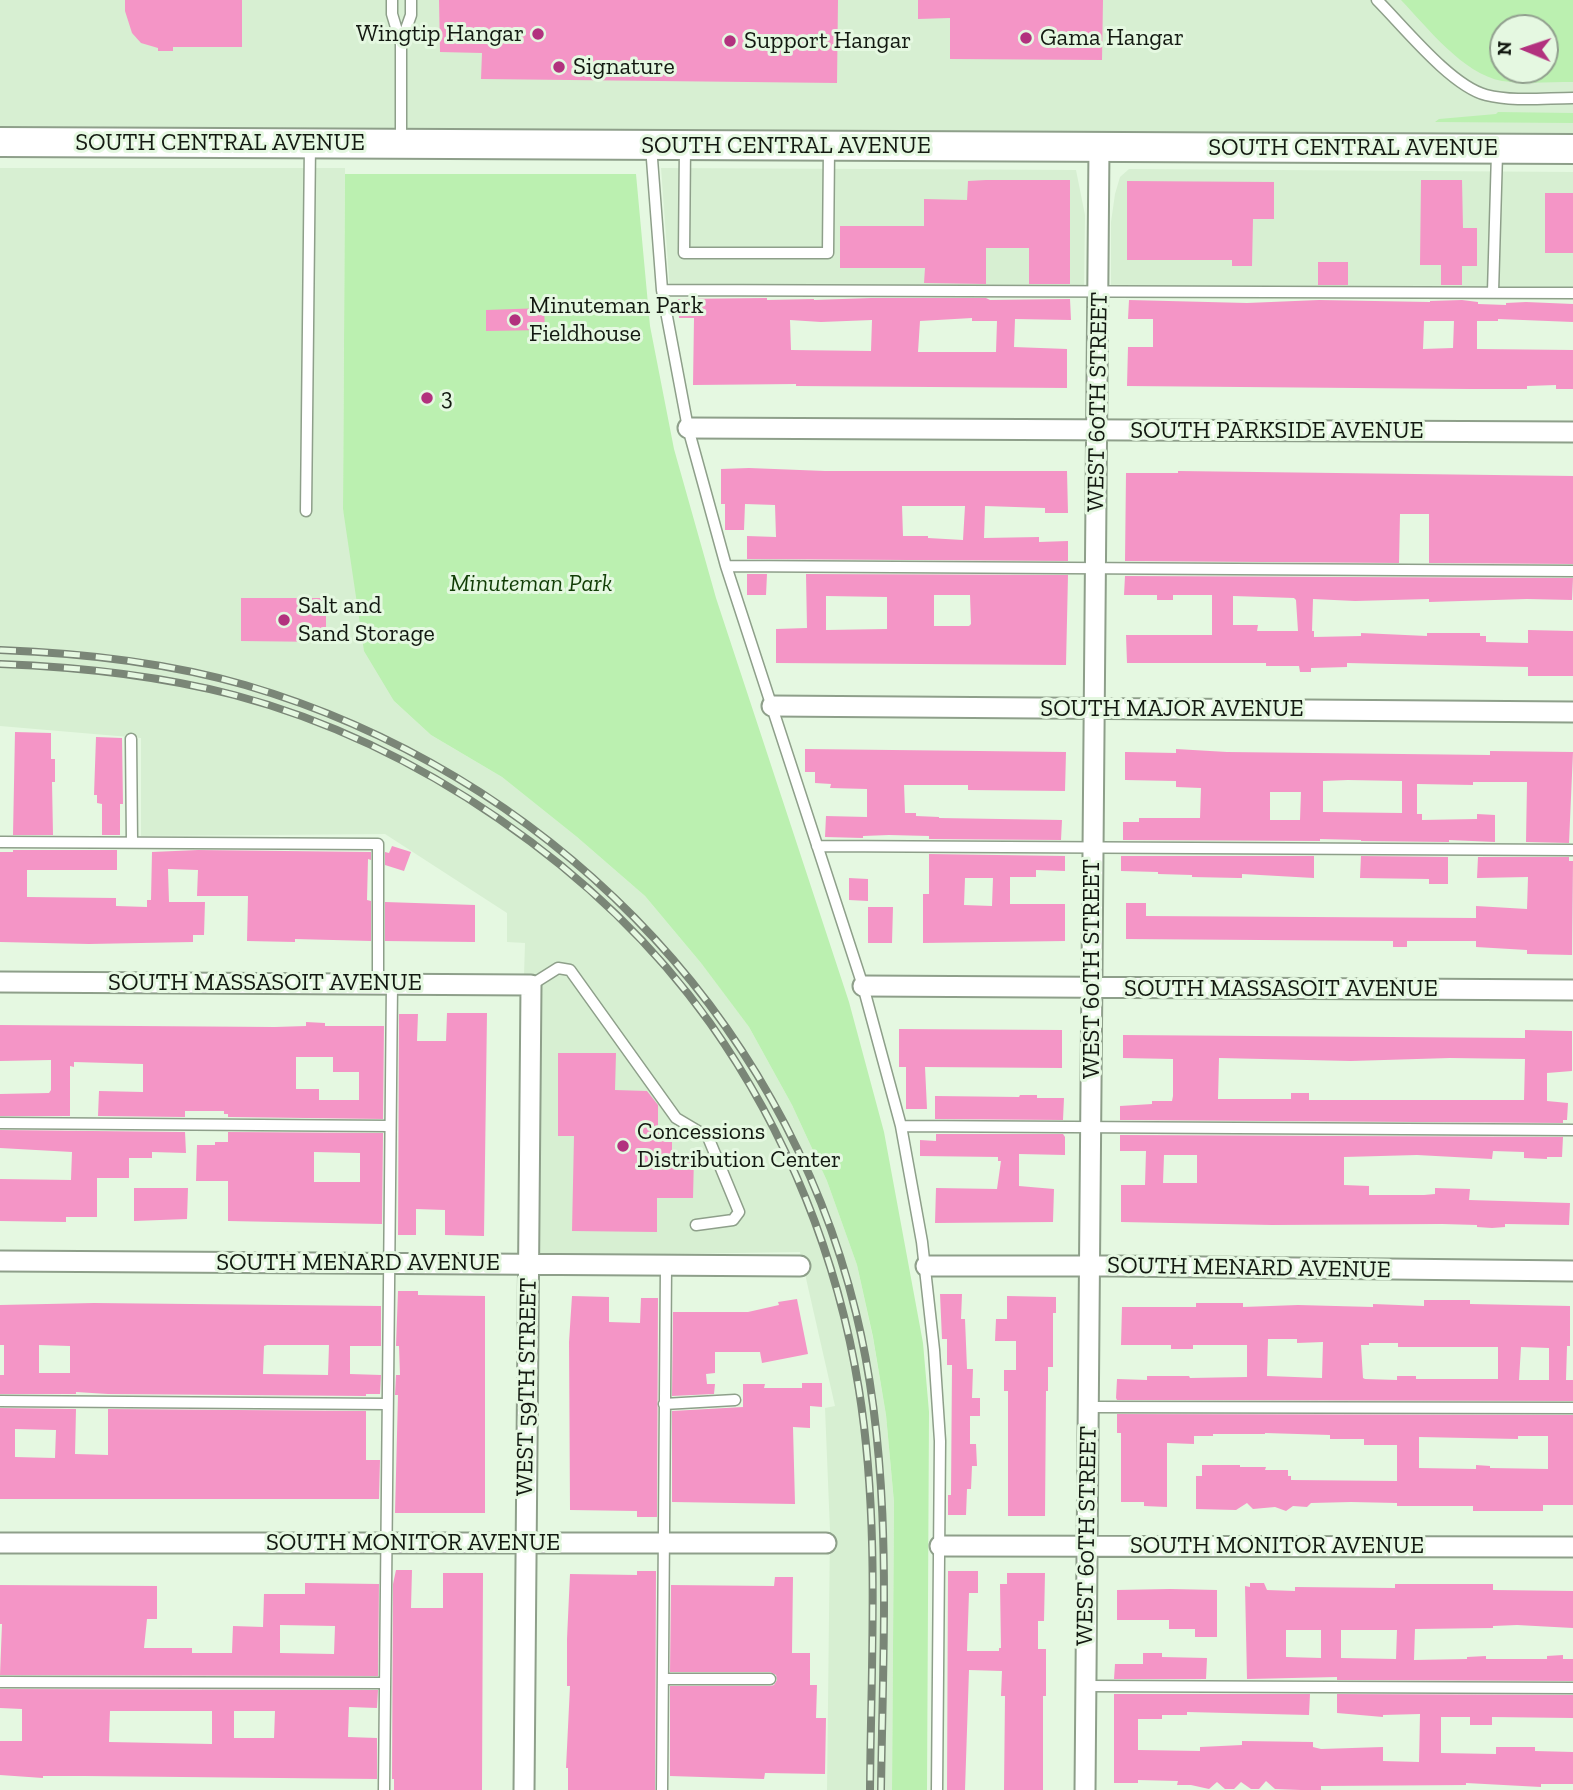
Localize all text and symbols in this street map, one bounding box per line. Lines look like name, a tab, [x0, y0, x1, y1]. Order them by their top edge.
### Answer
north arrow	[1489, 14, 1559, 84]
place label: Wingtip Hangar	[356, 20, 524, 48]
place label: Gama Hangar	[1040, 24, 1184, 52]
marker: Wingtip Hangar	[530, 26, 546, 42]
place label: Support Hangar	[744, 27, 911, 55]
marker: Gama Hangar	[1018, 30, 1034, 46]
marker: Support Hangar	[722, 33, 738, 49]
text: N	[1493, 41, 1516, 56]
place label: Signature	[573, 53, 675, 81]
marker: Signature	[551, 59, 567, 75]
street label: SOUTH CENTRAL AVENUE	[75, 129, 365, 157]
street label: SOUTH CENTRAL AVENUE	[641, 132, 931, 160]
street label: SOUTH CENTRAL AVENUE	[1208, 134, 1498, 162]
place label: Minuteman Park Fieldhouse	[529, 292, 703, 348]
street label: WEST 60TH STREET	[1082, 292, 1114, 512]
marker: Minuteman Park Fieldhouse	[507, 312, 523, 328]
place label: 3	[441, 384, 453, 412]
marker: 3	[419, 390, 435, 406]
street label: SOUTH PARKSIDE AVENUE	[1130, 417, 1424, 445]
park label: Minuteman Park	[449, 570, 613, 598]
place label: Salt and Sand Storage	[298, 592, 435, 648]
marker: Salt and Sand Storage	[276, 612, 292, 628]
street label: SOUTH MAJOR AVENUE	[1040, 695, 1304, 723]
street label: WEST 60TH STREET	[1078, 859, 1106, 1079]
street label: SOUTH MASSASOIT AVENUE	[108, 969, 422, 997]
street label: SOUTH MASSASOIT AVENUE	[1124, 975, 1438, 1003]
place label: Concessions Distribution Center	[637, 1118, 841, 1174]
marker: Concessions Distribution Center	[615, 1138, 631, 1154]
street label: SOUTH MENARD AVENUE	[216, 1249, 500, 1277]
street label: SOUTH MENARD AVENUE	[1107, 1251, 1391, 1285]
street label: WEST 59TH STREET	[511, 1278, 543, 1496]
street label: WEST 60TH STREET	[1071, 1426, 1103, 1646]
street label: SOUTH MONITOR AVENUE	[266, 1529, 560, 1557]
street label: SOUTH MONITOR AVENUE	[1130, 1532, 1424, 1560]

